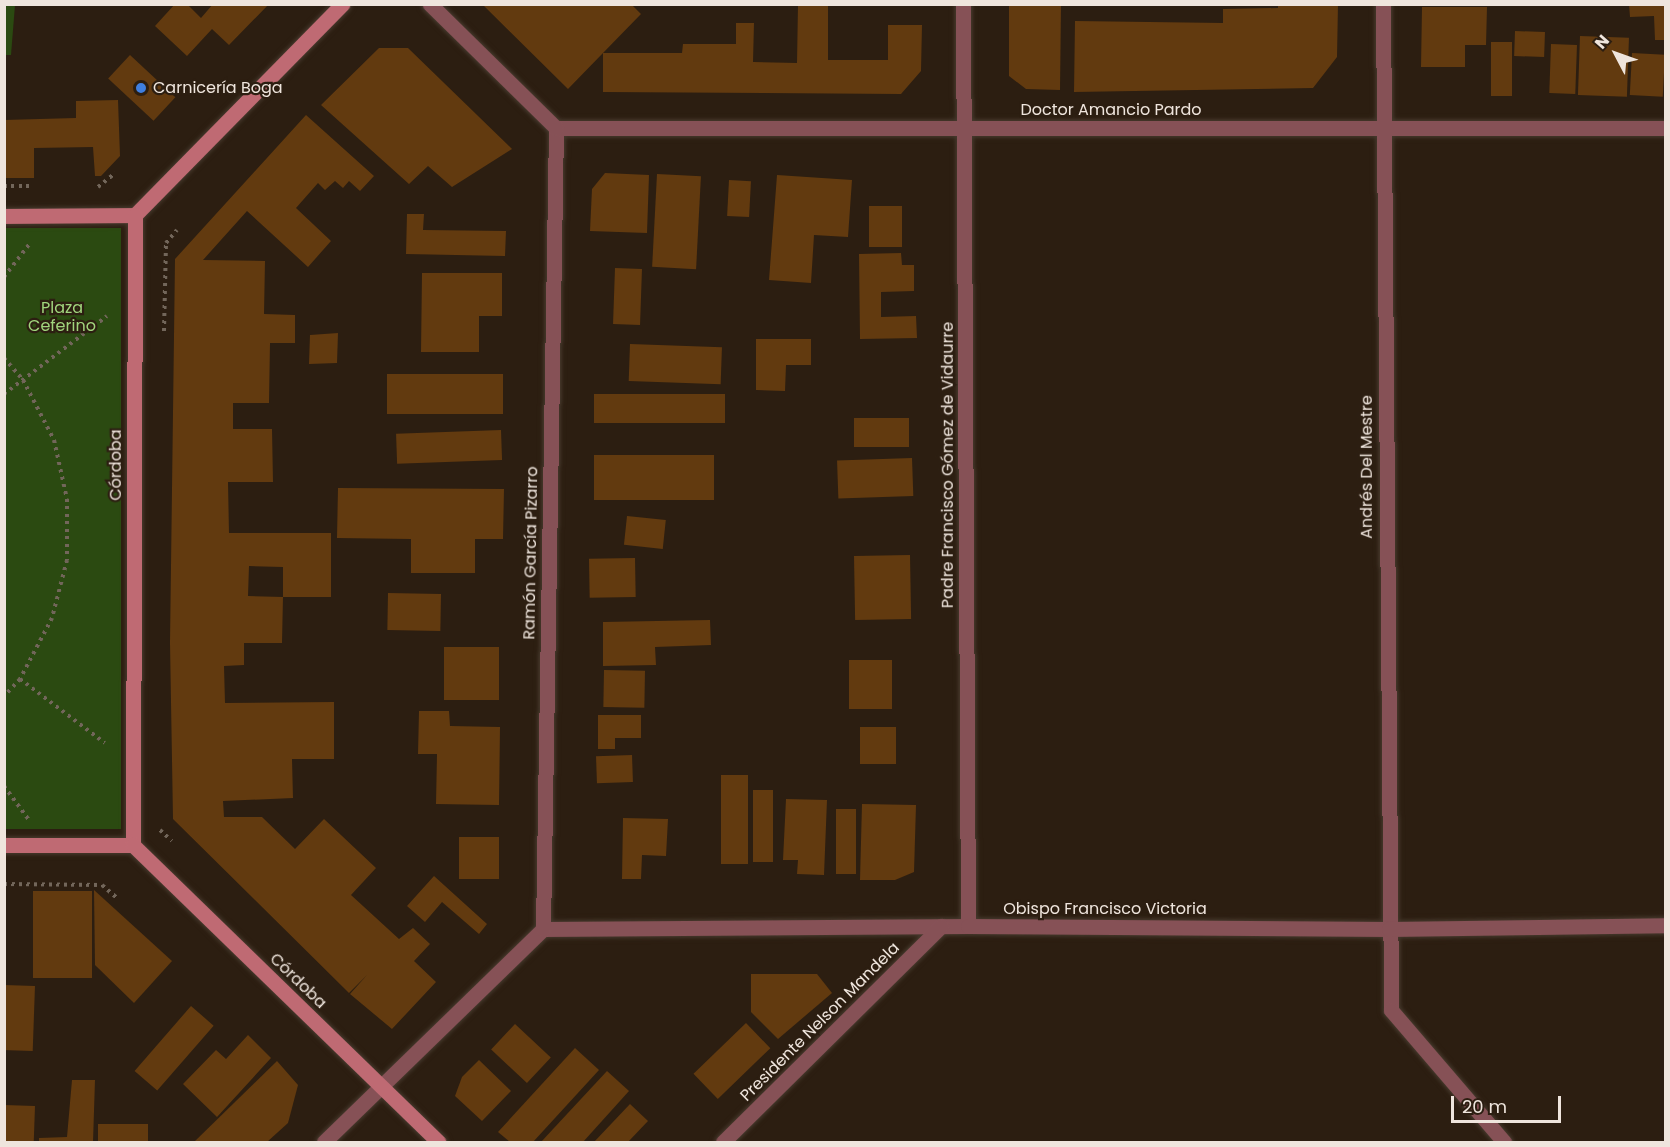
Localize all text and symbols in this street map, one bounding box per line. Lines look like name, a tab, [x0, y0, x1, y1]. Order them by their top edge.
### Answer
north arrow	[1586, 24, 1646, 84]
text: N	[1589, 30, 1615, 54]
place label: Carnicería Boga	[153, 78, 283, 98]
marker: Carnicería Boga	[134, 81, 148, 95]
street label: Doctor Amancio Pardo	[1020, 100, 1202, 120]
park label: Plaza Ceferino	[28, 298, 96, 336]
street label: Padre Francisco Gómez de Vidaurre	[938, 322, 958, 608]
street label: Andrés Del Mestre	[1357, 395, 1377, 539]
street label: Córdoba	[106, 429, 126, 501]
street label: Ramón García Pizarro	[520, 466, 542, 640]
street label: Obispo Francisco Victoria	[1003, 899, 1207, 919]
street label: Presidente Nelson Mandela	[737, 939, 903, 1105]
street label: Córdoba	[266, 949, 330, 1013]
scale bar	[1454, 1084, 1564, 1122]
text: 20 m	[1462, 1094, 1507, 1119]

